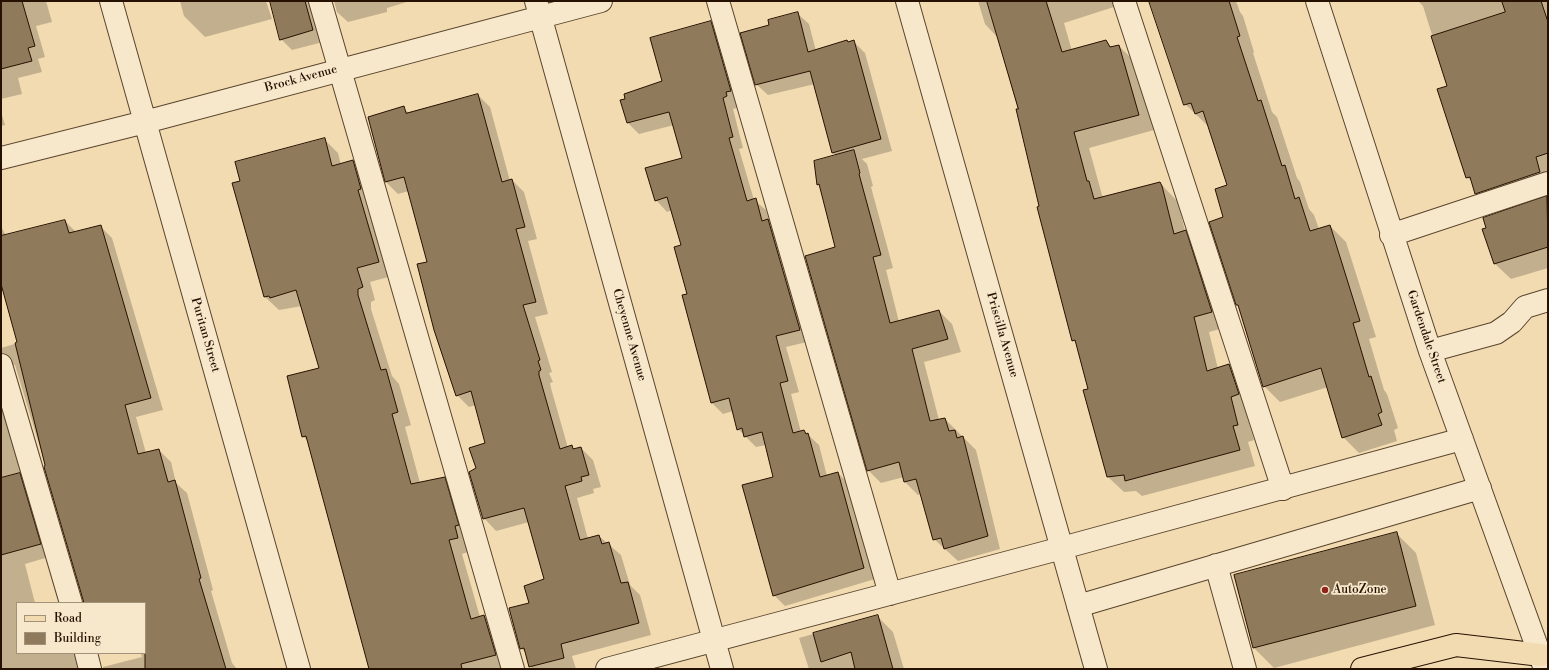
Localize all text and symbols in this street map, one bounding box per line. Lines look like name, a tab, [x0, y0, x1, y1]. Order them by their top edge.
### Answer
street label: Brock Avenue	[263, 62, 339, 96]
street label: Cheyenne Avenue	[609, 287, 649, 383]
street label: Gardendale Street	[1403, 289, 1449, 385]
street label: Priscilla Avenue	[983, 291, 1021, 379]
street label: Puritan Street	[187, 296, 223, 374]
place label: AutoZone	[1333, 583, 1387, 597]
marker: AutoZone	[1320, 585, 1330, 595]
legend	[16, 602, 146, 654]
text: Road	[54, 611, 82, 626]
text: Building	[54, 631, 101, 646]

